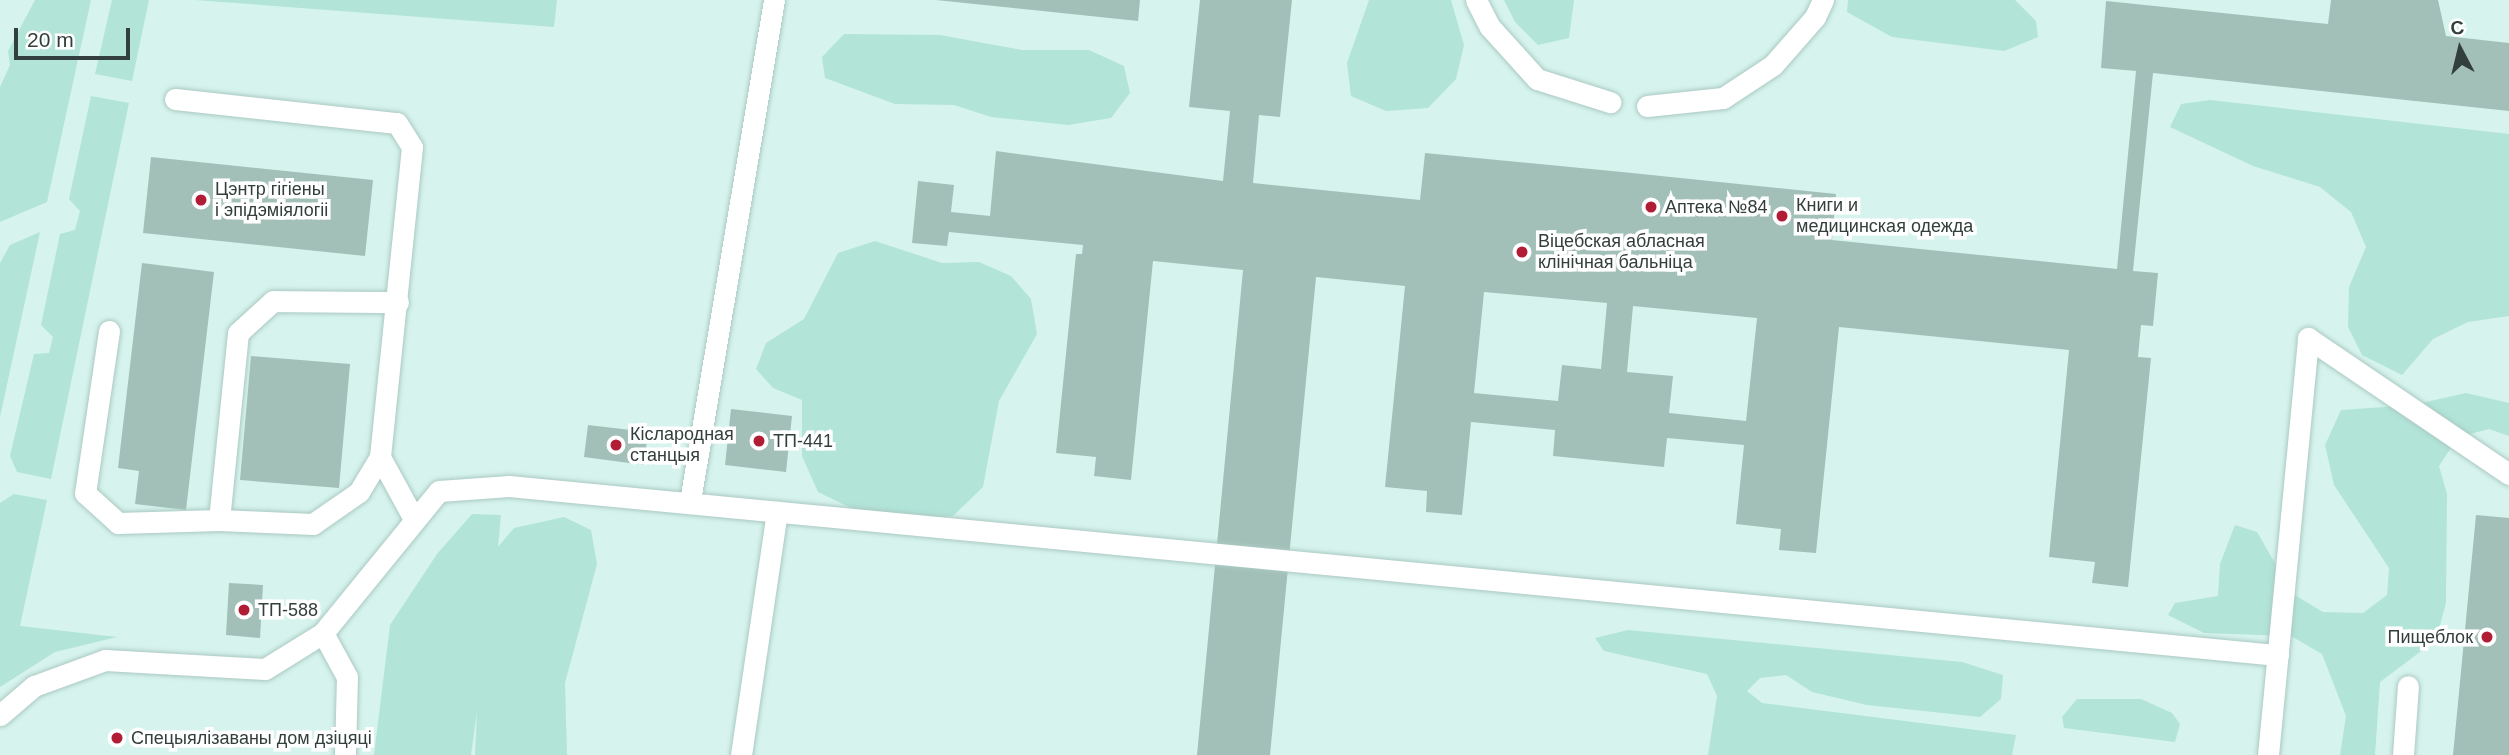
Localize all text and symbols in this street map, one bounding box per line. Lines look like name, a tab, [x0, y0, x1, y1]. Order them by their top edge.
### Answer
scale bar	[18, 14, 133, 58]
north arrow	[2425, 14, 2495, 84]
text: С	[2449, 16, 2465, 39]
text: 20 m	[27, 28, 74, 51]
place label: Цэнтр гігіены і эпідэміялогіі	[215, 179, 328, 222]
marker: Цэнтр гігіены і эпідэміялогіі	[193, 192, 209, 208]
place label: Книги и медицинская одежда	[1796, 195, 1973, 238]
place label: Аптека №84	[1665, 196, 1767, 218]
marker: Аптека №84	[1643, 199, 1659, 215]
marker: Книги и медицинская одежда	[1774, 208, 1790, 224]
place label: Віцебская абласная клінічная бальніца	[1538, 231, 1705, 274]
marker: Віцебская абласная клінічная бальніца	[1512, 242, 1532, 262]
place label: Кіслародная станцыя	[630, 424, 734, 466]
place label: ТП-441	[773, 430, 833, 452]
marker: ТП-441	[751, 433, 767, 449]
marker: Кіслародная станцыя	[608, 437, 624, 453]
place label: ТП-588	[258, 599, 318, 621]
marker: ТП-588	[236, 602, 252, 618]
place label: Пищеблок	[2388, 626, 2473, 648]
marker: Пищеблок	[2479, 629, 2495, 645]
place label: Спецыялізаваны дом дзіцяці	[131, 727, 372, 749]
marker: Спецыялізаваны дом дзіцяці	[109, 730, 125, 746]

